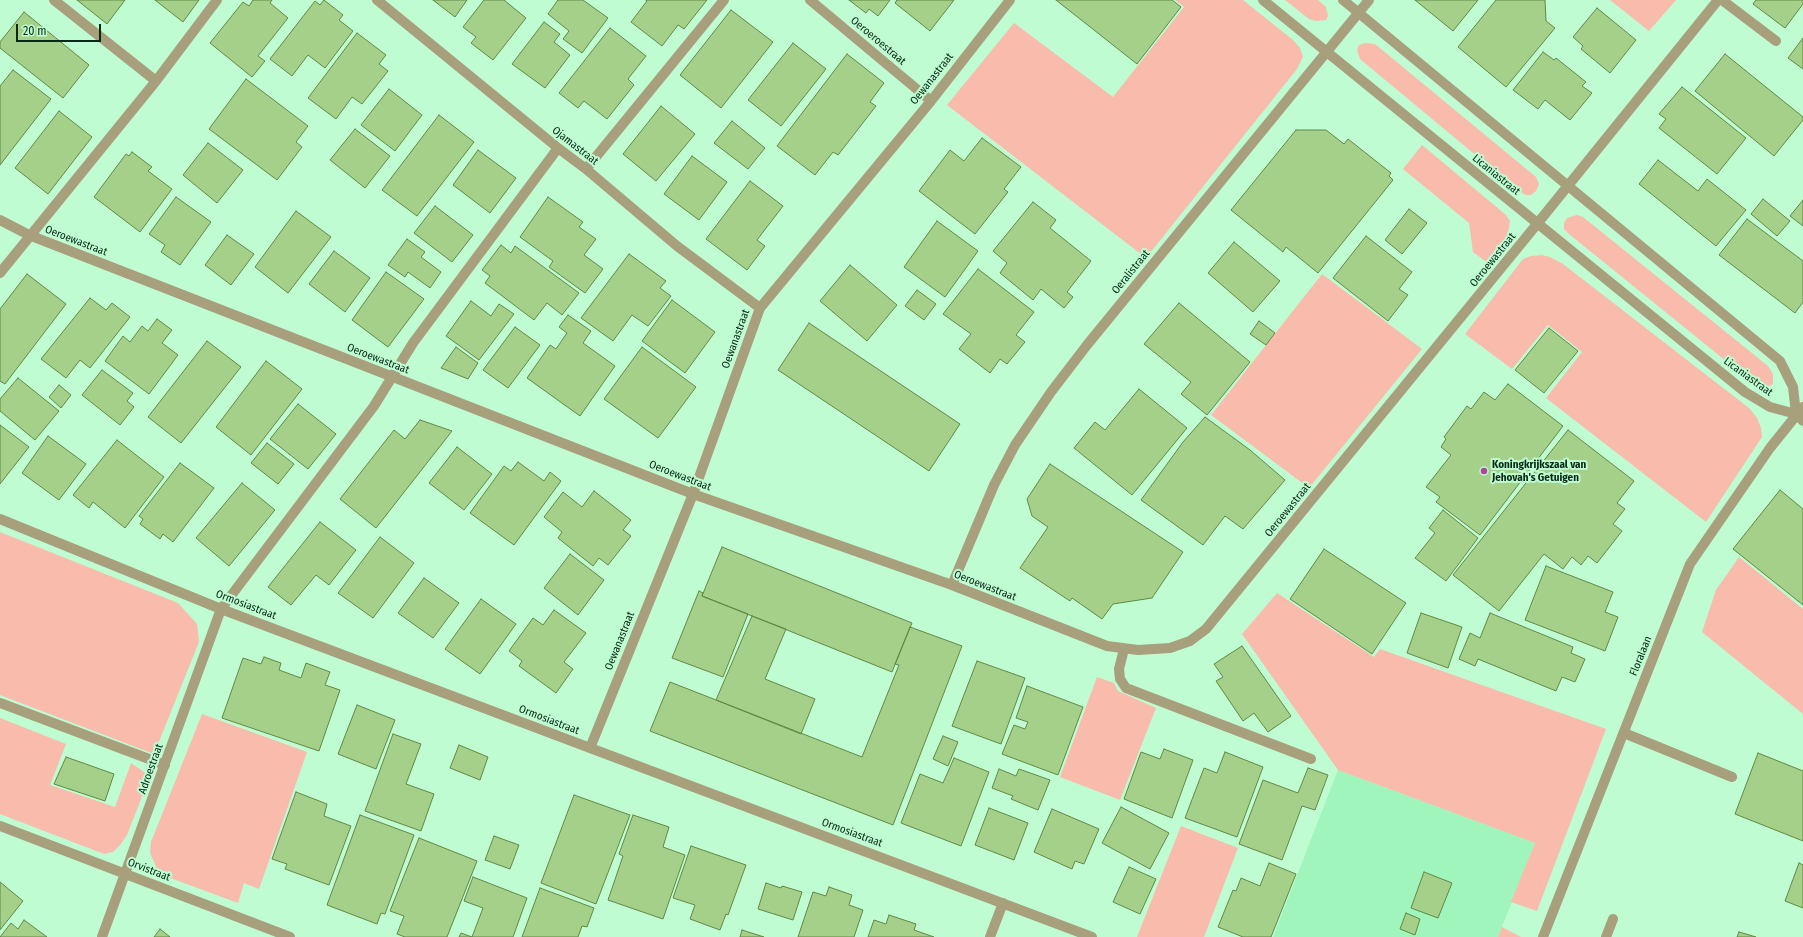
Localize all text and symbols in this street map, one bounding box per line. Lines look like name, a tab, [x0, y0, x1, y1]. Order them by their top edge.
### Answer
street label: Oeroeroestraat	[848, 14, 908, 68]
scale bar	[18, 16, 103, 42]
text: 20 m	[23, 24, 47, 38]
street label: Oewanastraat	[908, 51, 956, 107]
street label: Ojamastraat	[549, 124, 601, 168]
street label: Licaniastraat	[1469, 152, 1523, 198]
street label: Oeroewastraat	[43, 223, 109, 259]
street label: Oeroewastraat	[1467, 230, 1519, 290]
street label: Oeralistraat	[1109, 247, 1153, 297]
street label: Oewanastraat	[719, 308, 753, 370]
street label: Oeroewastraat	[345, 341, 411, 377]
street label: Licaniastraat	[1721, 355, 1775, 399]
street label: Oeroewastraat	[647, 458, 713, 494]
place label: Koningkrijkszaal van Jehovah's Getuigen	[1492, 458, 1586, 484]
marker: Koningkrijkszaal van Jehovah's Getuigen	[1479, 466, 1489, 476]
street label: Oeroewastraat	[1262, 480, 1314, 540]
street label: Oeroewastraat	[952, 568, 1018, 604]
street label: Ormosiastraat	[214, 587, 278, 623]
street label: Oewanastraat	[602, 610, 638, 672]
street label: Floralaan	[1627, 634, 1655, 678]
street label: Ormosiastraat	[517, 702, 581, 738]
street label: Adroestraat	[136, 742, 166, 796]
street label: Ormosiastraat	[820, 816, 884, 850]
street label: Orvistraat	[126, 856, 172, 884]

